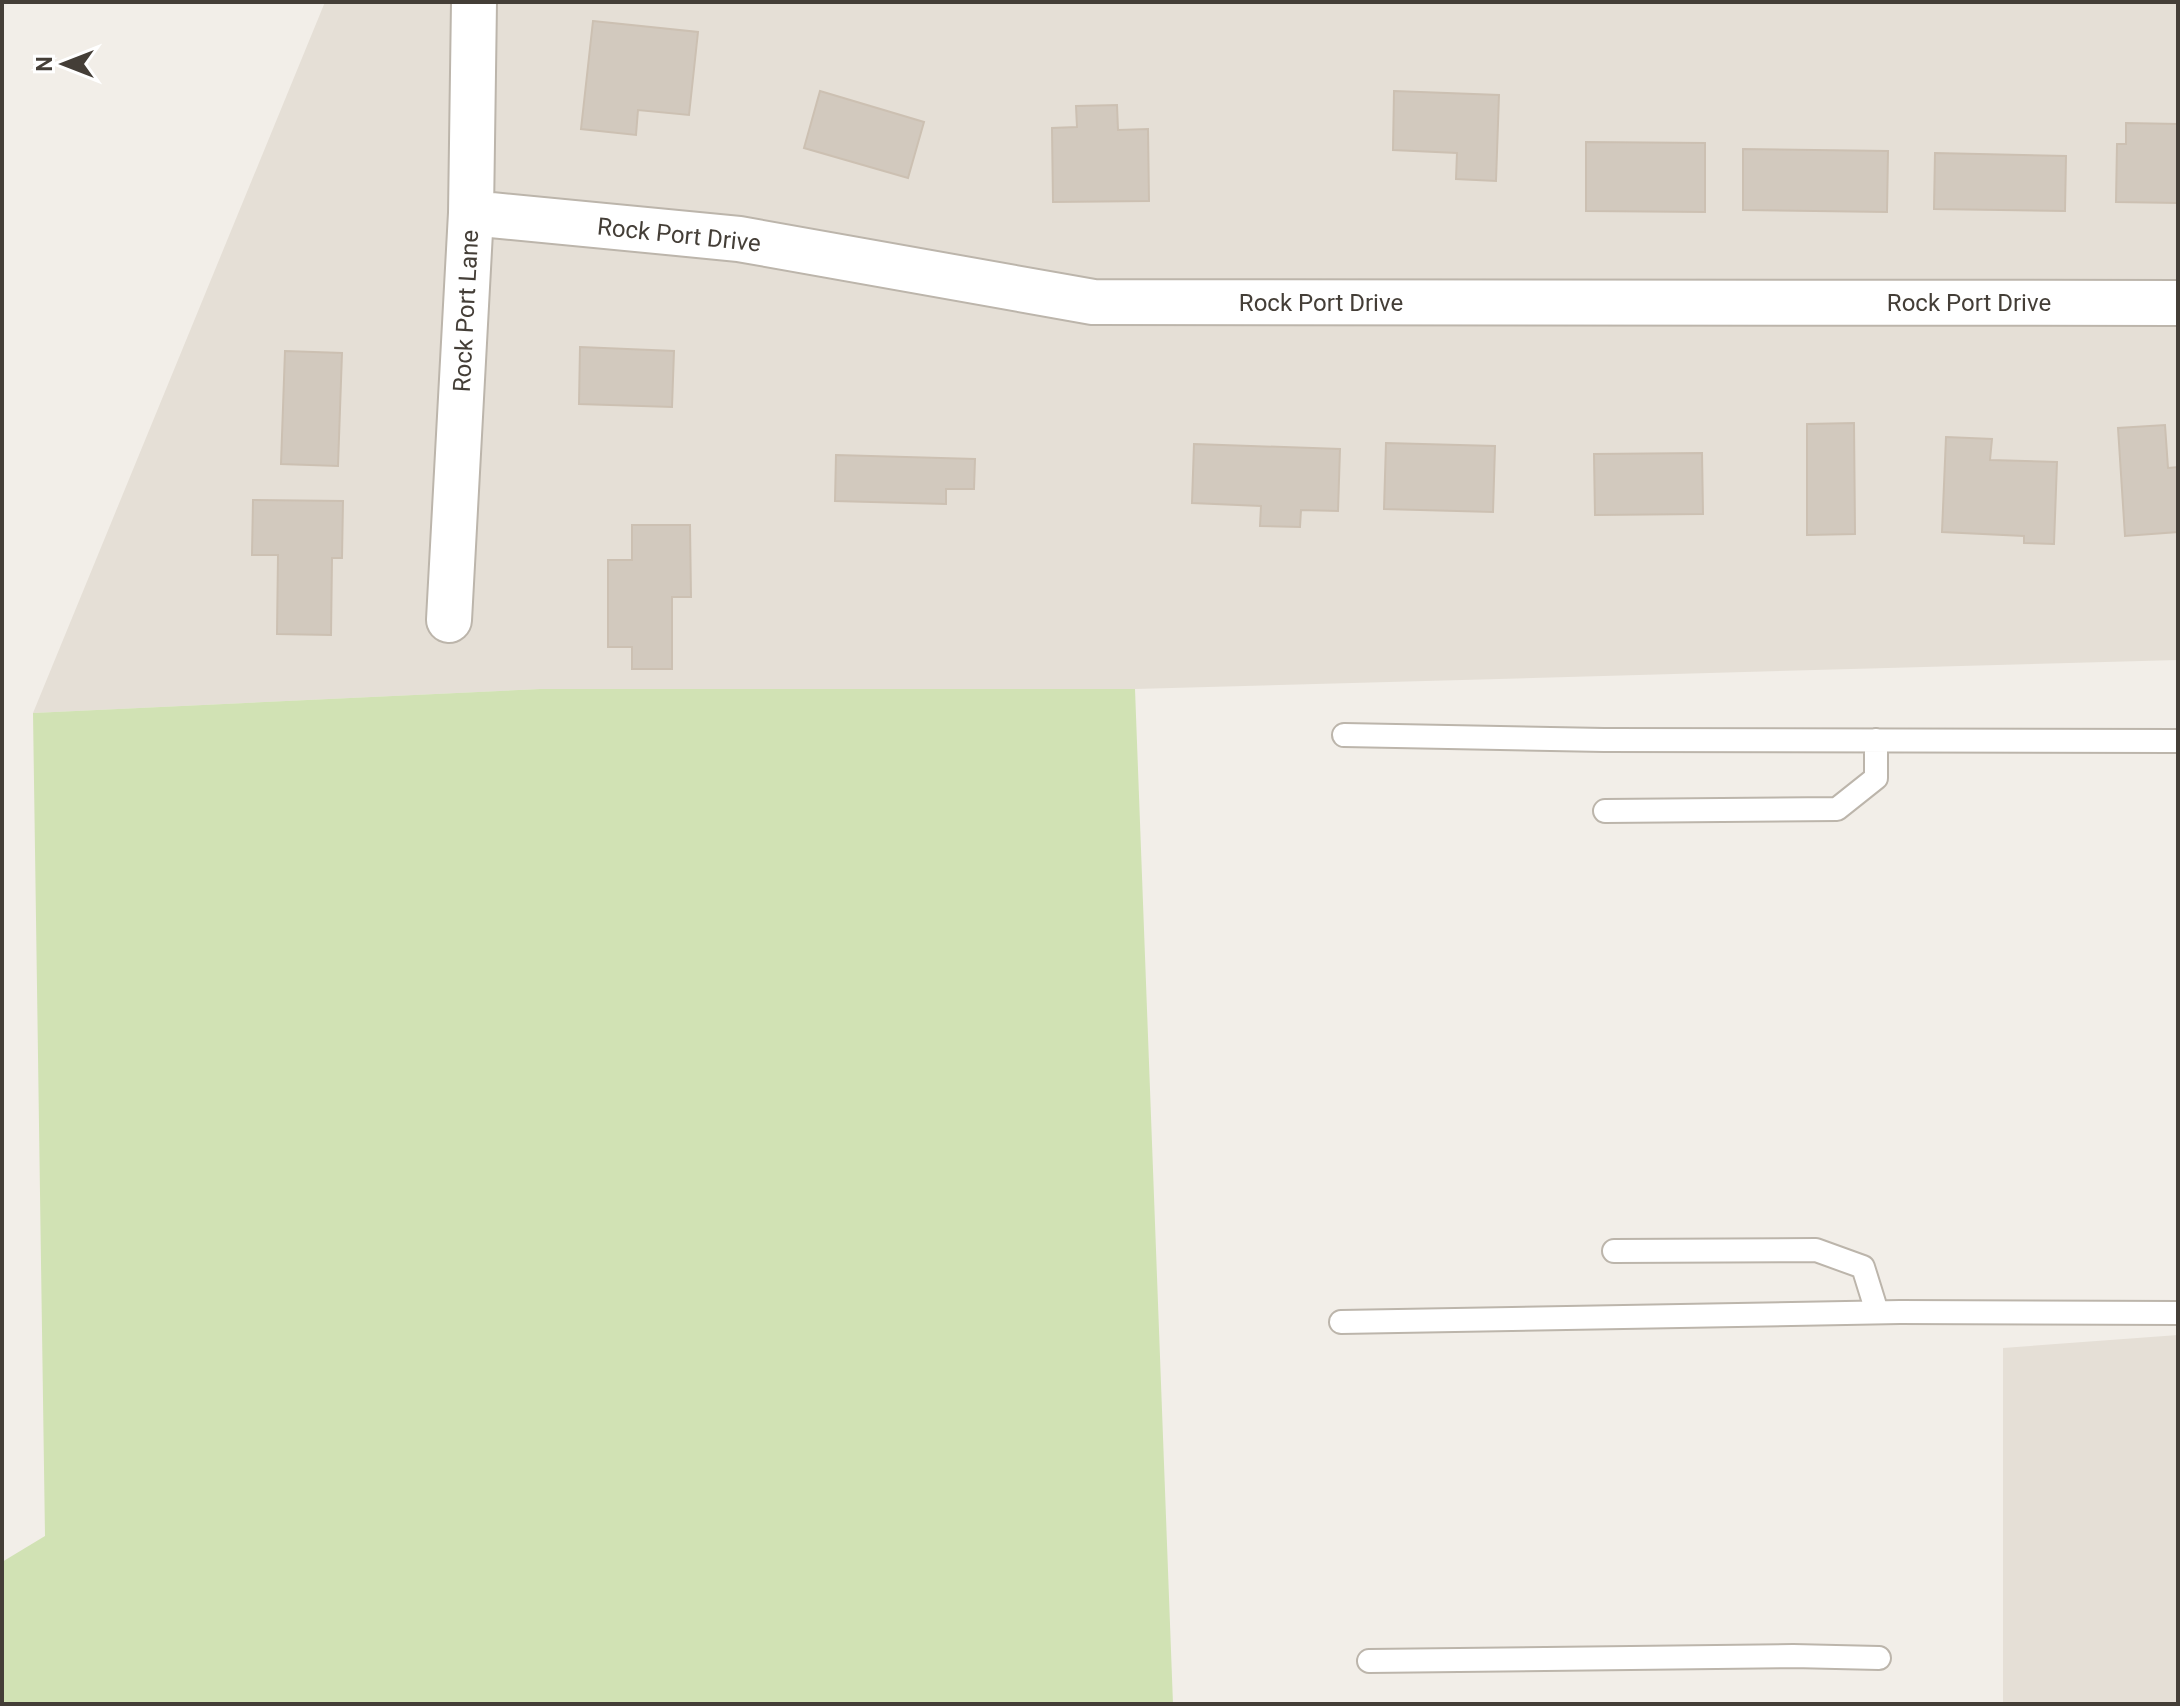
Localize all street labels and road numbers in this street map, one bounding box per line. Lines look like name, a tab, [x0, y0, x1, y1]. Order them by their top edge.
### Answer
street label: Rock Port Drive	[596, 212, 762, 258]
street label: Rock Port Lane	[448, 229, 484, 393]
street label: Rock Port Drive	[1239, 289, 1403, 317]
street label: Rock Port Drive	[1887, 289, 2051, 317]

